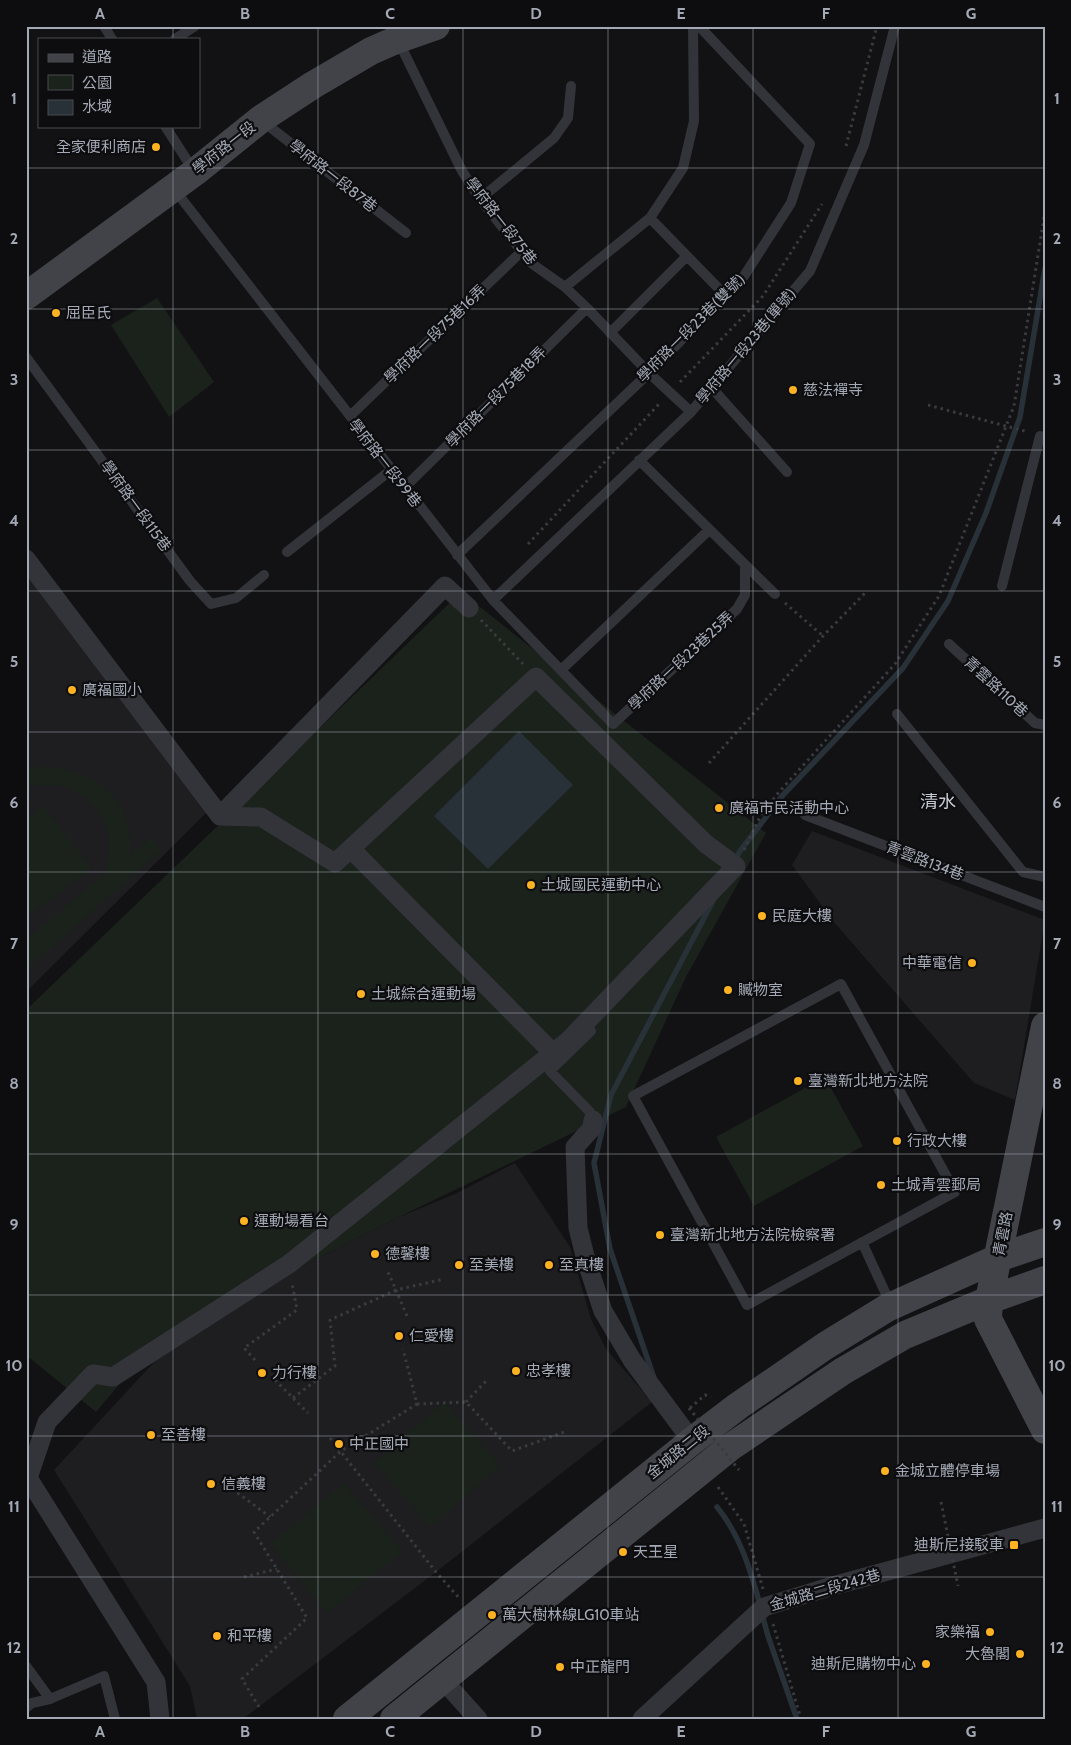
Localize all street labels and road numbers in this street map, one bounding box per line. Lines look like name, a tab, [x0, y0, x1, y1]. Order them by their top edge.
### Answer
street label: 學府路一段	[189, 118, 259, 178]
street label: 學府路一段87巷	[285, 136, 381, 216]
street label: 學府路一段75巷	[461, 174, 541, 268]
street label: 學府路一段23巷(雙號)	[633, 270, 749, 386]
street label: 學府路一段75巷16弄	[381, 281, 489, 387]
street label: 學府路一段23巷(單號)	[692, 285, 800, 407]
street label: 學府路一段75巷18弄	[442, 343, 550, 451]
street label: 學府路一段99巷	[345, 415, 425, 511]
street label: 學府路一段115巷	[97, 457, 175, 555]
street label: 學府路一段23巷25弄	[625, 608, 737, 714]
street label: 青雲路110巷	[961, 653, 1031, 721]
street label: 青雲路134巷	[884, 838, 966, 884]
street label: 青雲路	[990, 1210, 1016, 1258]
street label: 金城路二段	[643, 1421, 713, 1483]
street label: 金城路二段242巷	[768, 1566, 882, 1614]

